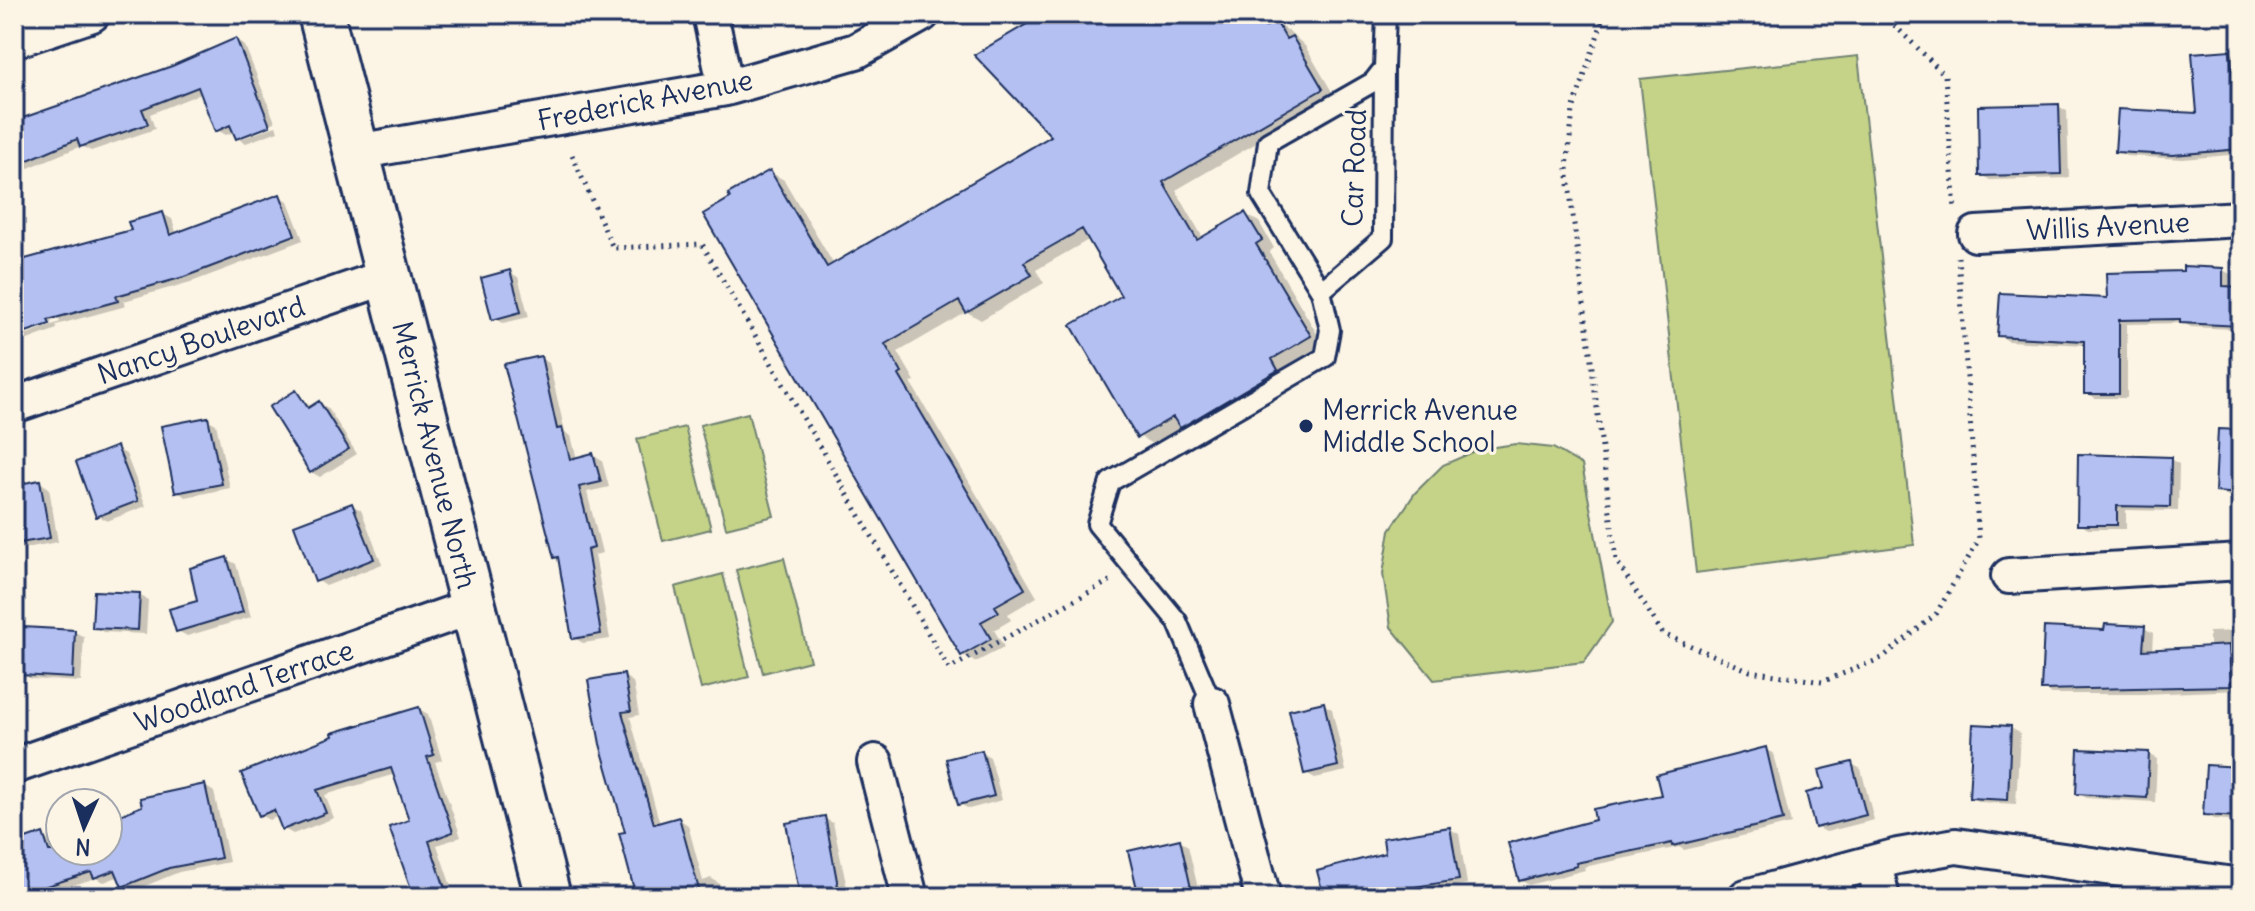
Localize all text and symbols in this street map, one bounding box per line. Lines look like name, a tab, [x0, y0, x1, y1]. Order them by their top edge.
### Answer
street label: Frederick Avenue	[534, 61, 756, 139]
street label: Car Road	[1334, 108, 1374, 228]
street label: Willis Avenue	[2025, 204, 2191, 248]
street label: Nancy Boulevard	[93, 288, 309, 392]
street label: Merrick Avenue North	[384, 318, 486, 592]
place label: Merrick Avenue Middle School	[1322, 392, 1518, 460]
marker: Merrick Avenue Middle School	[1297, 417, 1315, 435]
street label: Woodland Terrace	[130, 632, 358, 740]
north arrow	[44, 787, 124, 867]
text: N	[75, 833, 91, 861]

